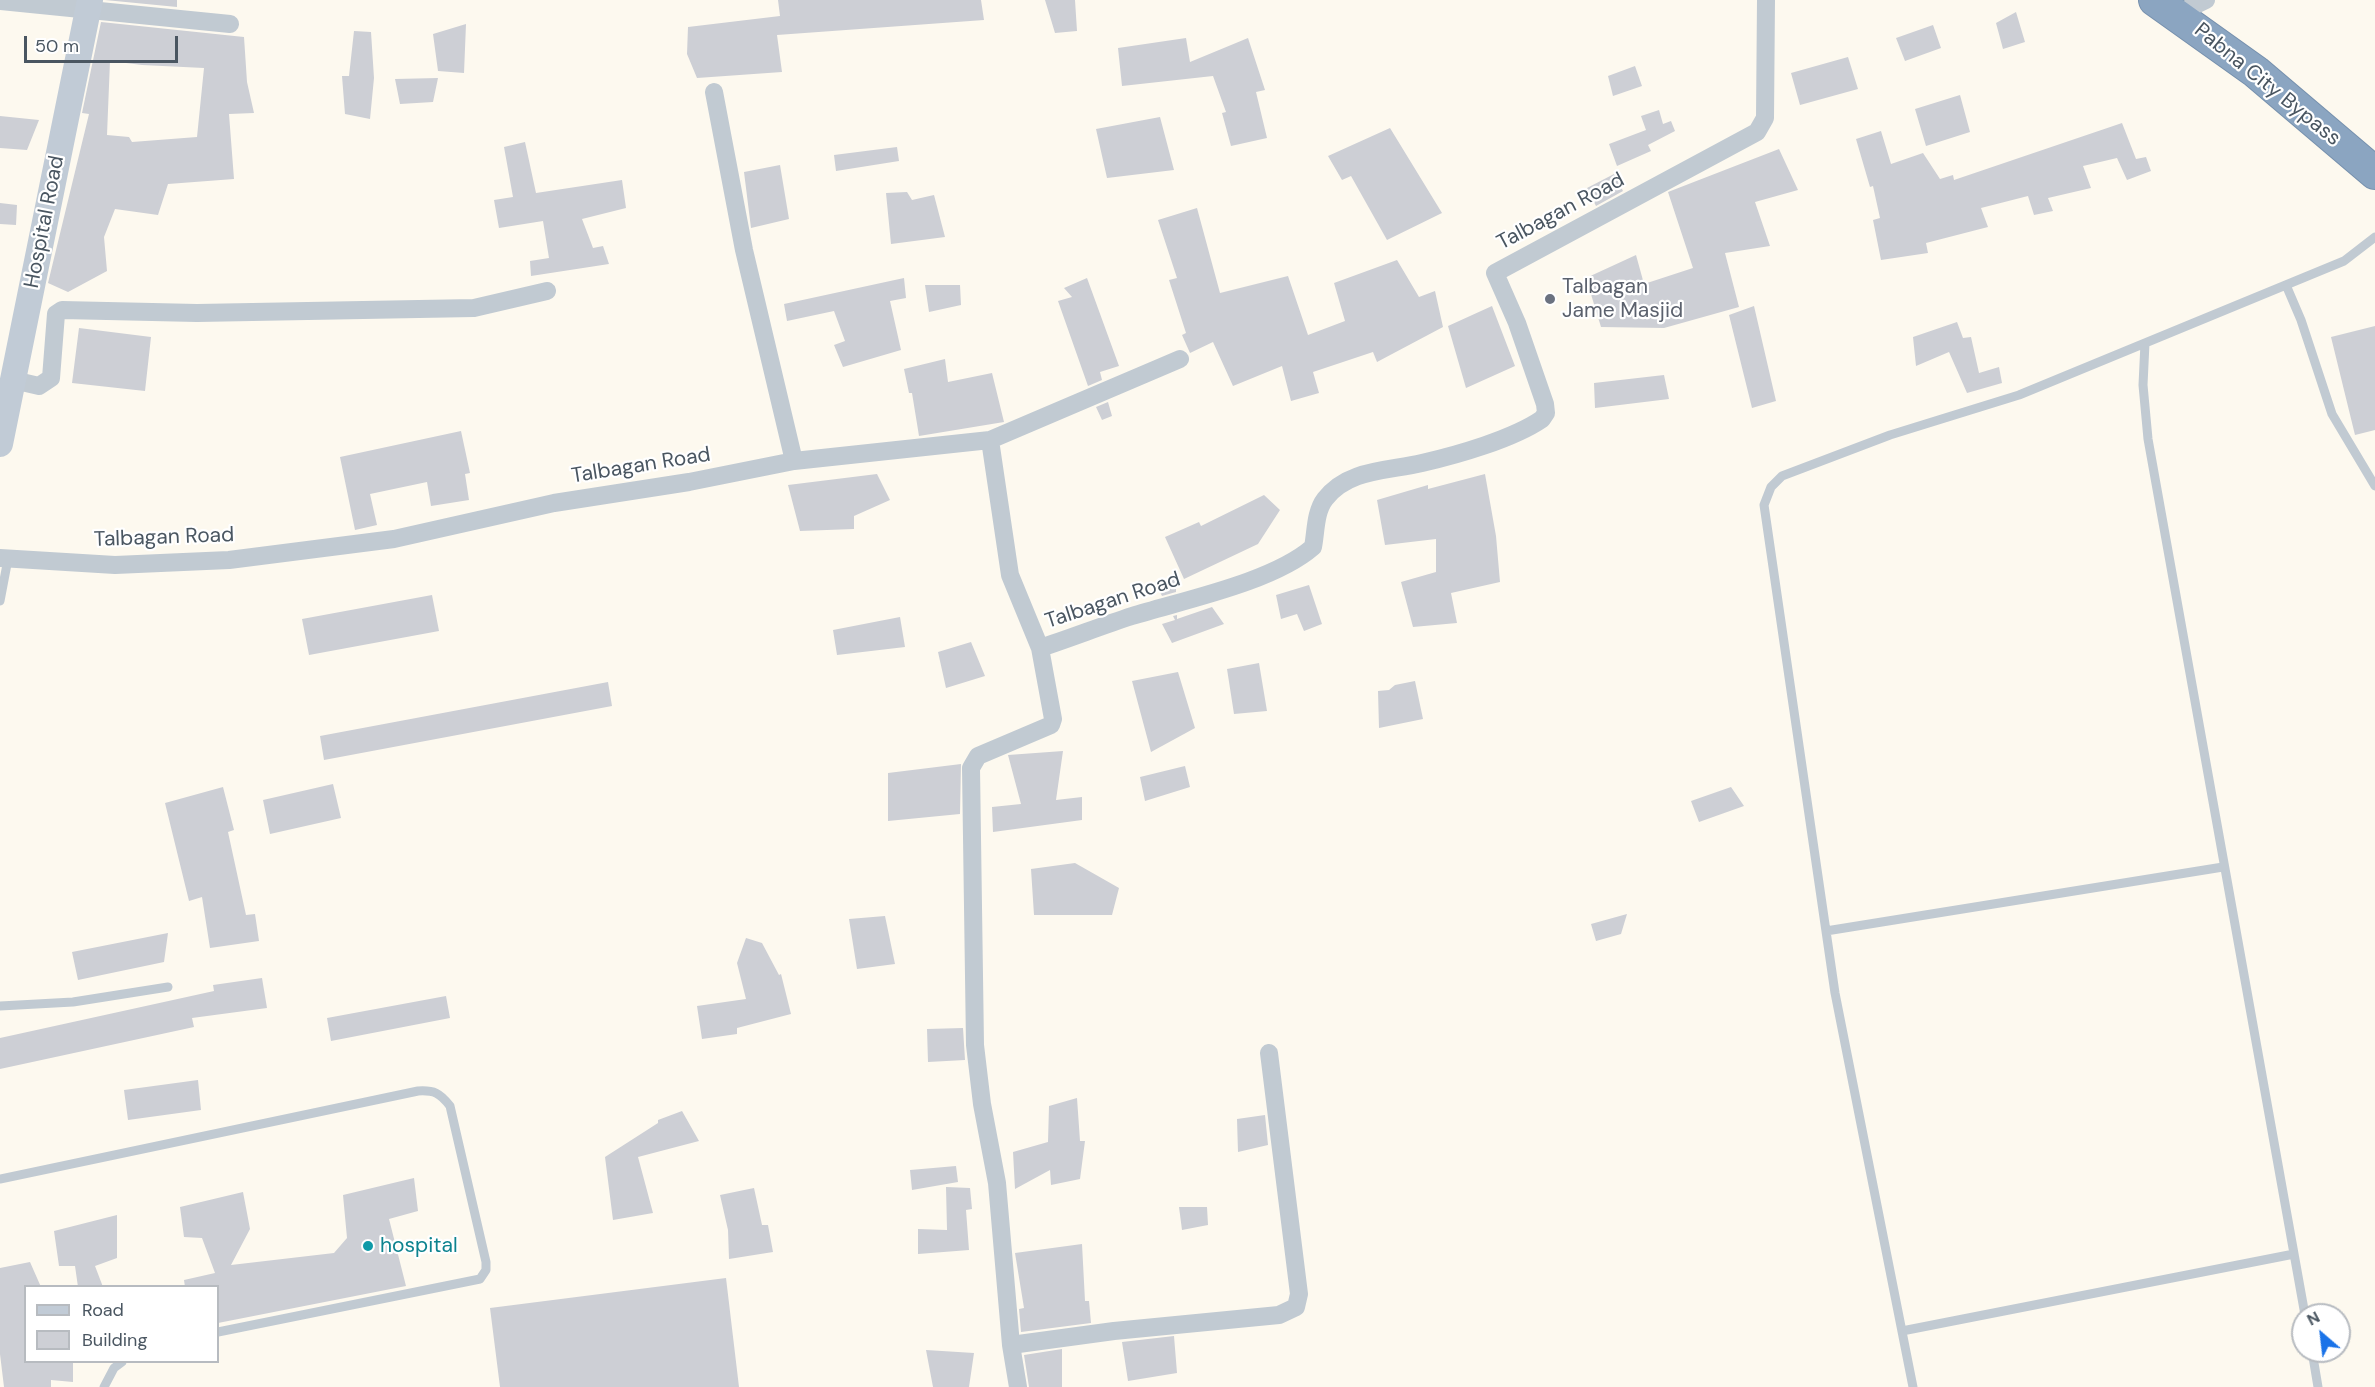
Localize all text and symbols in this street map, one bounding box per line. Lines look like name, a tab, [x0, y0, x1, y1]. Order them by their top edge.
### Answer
street label: Pabna City Bypass	[2189, 18, 2345, 152]
scale bar	[27, 24, 182, 62]
text: 50 m	[35, 34, 79, 58]
street label: Hospital Road	[20, 154, 70, 290]
street label: Talbagan Road	[1493, 168, 1629, 256]
place label: Talbagan Jame Masjid	[1562, 274, 1683, 324]
marker: Talbagan Jame Masjid	[1543, 292, 1557, 306]
street label: Talbagan Road	[570, 443, 712, 489]
street label: Talbagan Road	[93, 523, 235, 553]
street label: Talbagan Road	[1042, 567, 1184, 635]
place label: hospital	[380, 1233, 458, 1259]
marker: hospital	[361, 1239, 375, 1253]
legend	[24, 1285, 219, 1363]
text: Road	[82, 1298, 124, 1322]
north arrow	[2291, 1303, 2351, 1363]
text: N	[2303, 1306, 2323, 1330]
text: Building	[82, 1328, 147, 1352]

